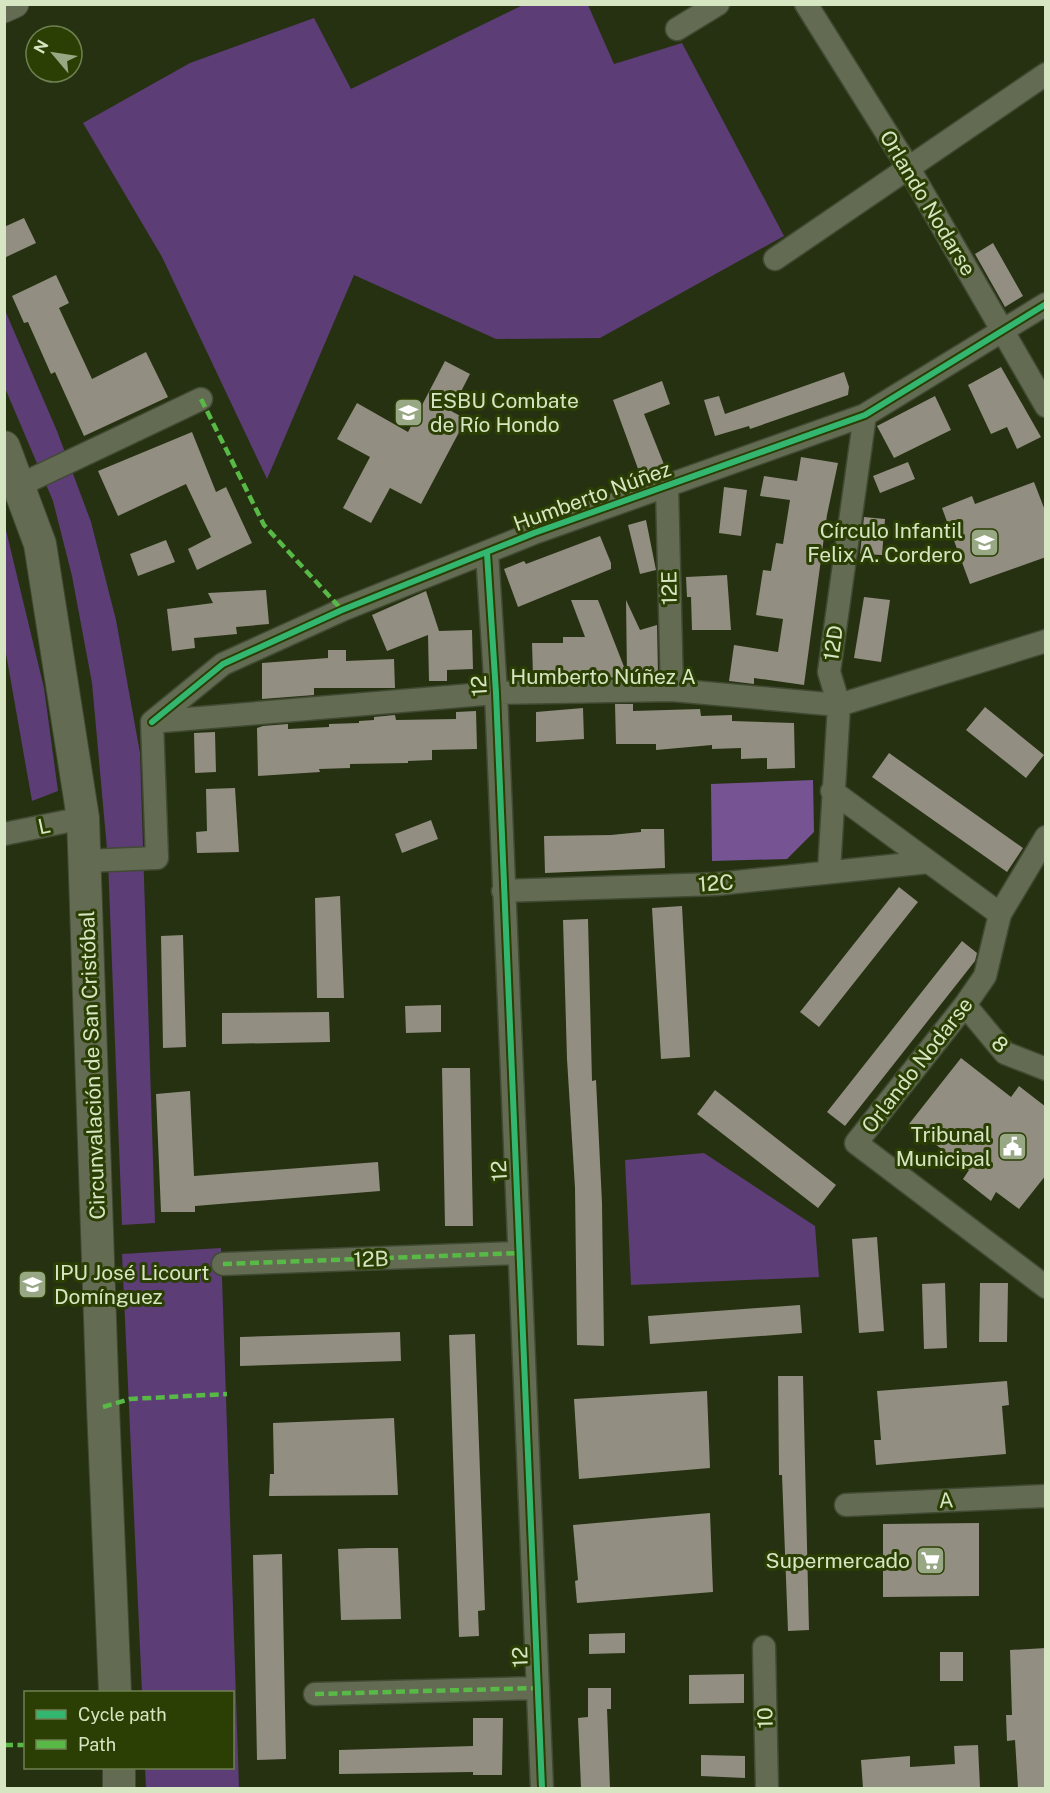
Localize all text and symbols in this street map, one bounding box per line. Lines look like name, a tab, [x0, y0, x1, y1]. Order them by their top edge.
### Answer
north arrow	[24, 24, 84, 84]
text: N	[30, 37, 53, 57]
street label: Orlando Nodarse	[875, 126, 981, 280]
place label: ESBU Combate de Río Hondo	[430, 388, 579, 437]
school or university icon: ESBU Combate de Río Hondo	[393, 396, 425, 428]
street label: Humberto Núñez	[510, 456, 674, 536]
place label: Círculo Infantil Felix A. Cordero	[807, 518, 963, 567]
school or university icon: Círculo Infantil Felix A. Cordero	[968, 526, 1000, 558]
street label: 12E	[656, 571, 682, 605]
street label: 12D	[818, 624, 848, 662]
street label: Humberto Núñez A	[510, 664, 696, 689]
street label: 12	[466, 675, 492, 697]
street label: L	[35, 813, 53, 839]
street label: 12C	[697, 869, 735, 897]
street label: Circunvalación de San Cristóbal	[74, 910, 110, 1220]
street label: Orlando Nodarse	[856, 992, 978, 1138]
street label: 8	[986, 1030, 1014, 1058]
place label: Tribunal Municipal	[896, 1122, 991, 1171]
public building icon: Tribunal Municipal	[996, 1130, 1028, 1162]
street label: 12	[486, 1160, 512, 1182]
street label: 12B	[353, 1246, 389, 1272]
place label: IPU José Licourt Domínguez	[54, 1260, 209, 1309]
school or university icon: IPU José Licourt Domínguez	[17, 1268, 49, 1300]
street label: A	[938, 1487, 954, 1513]
supermarket icon: Supermercado	[915, 1544, 947, 1576]
place label: Supermercado	[766, 1548, 910, 1573]
street label: 12	[507, 1646, 533, 1668]
legend	[24, 1691, 234, 1769]
text: Cycle path	[78, 1704, 167, 1725]
street label: 10	[752, 1707, 778, 1729]
text: Path	[78, 1734, 116, 1755]

